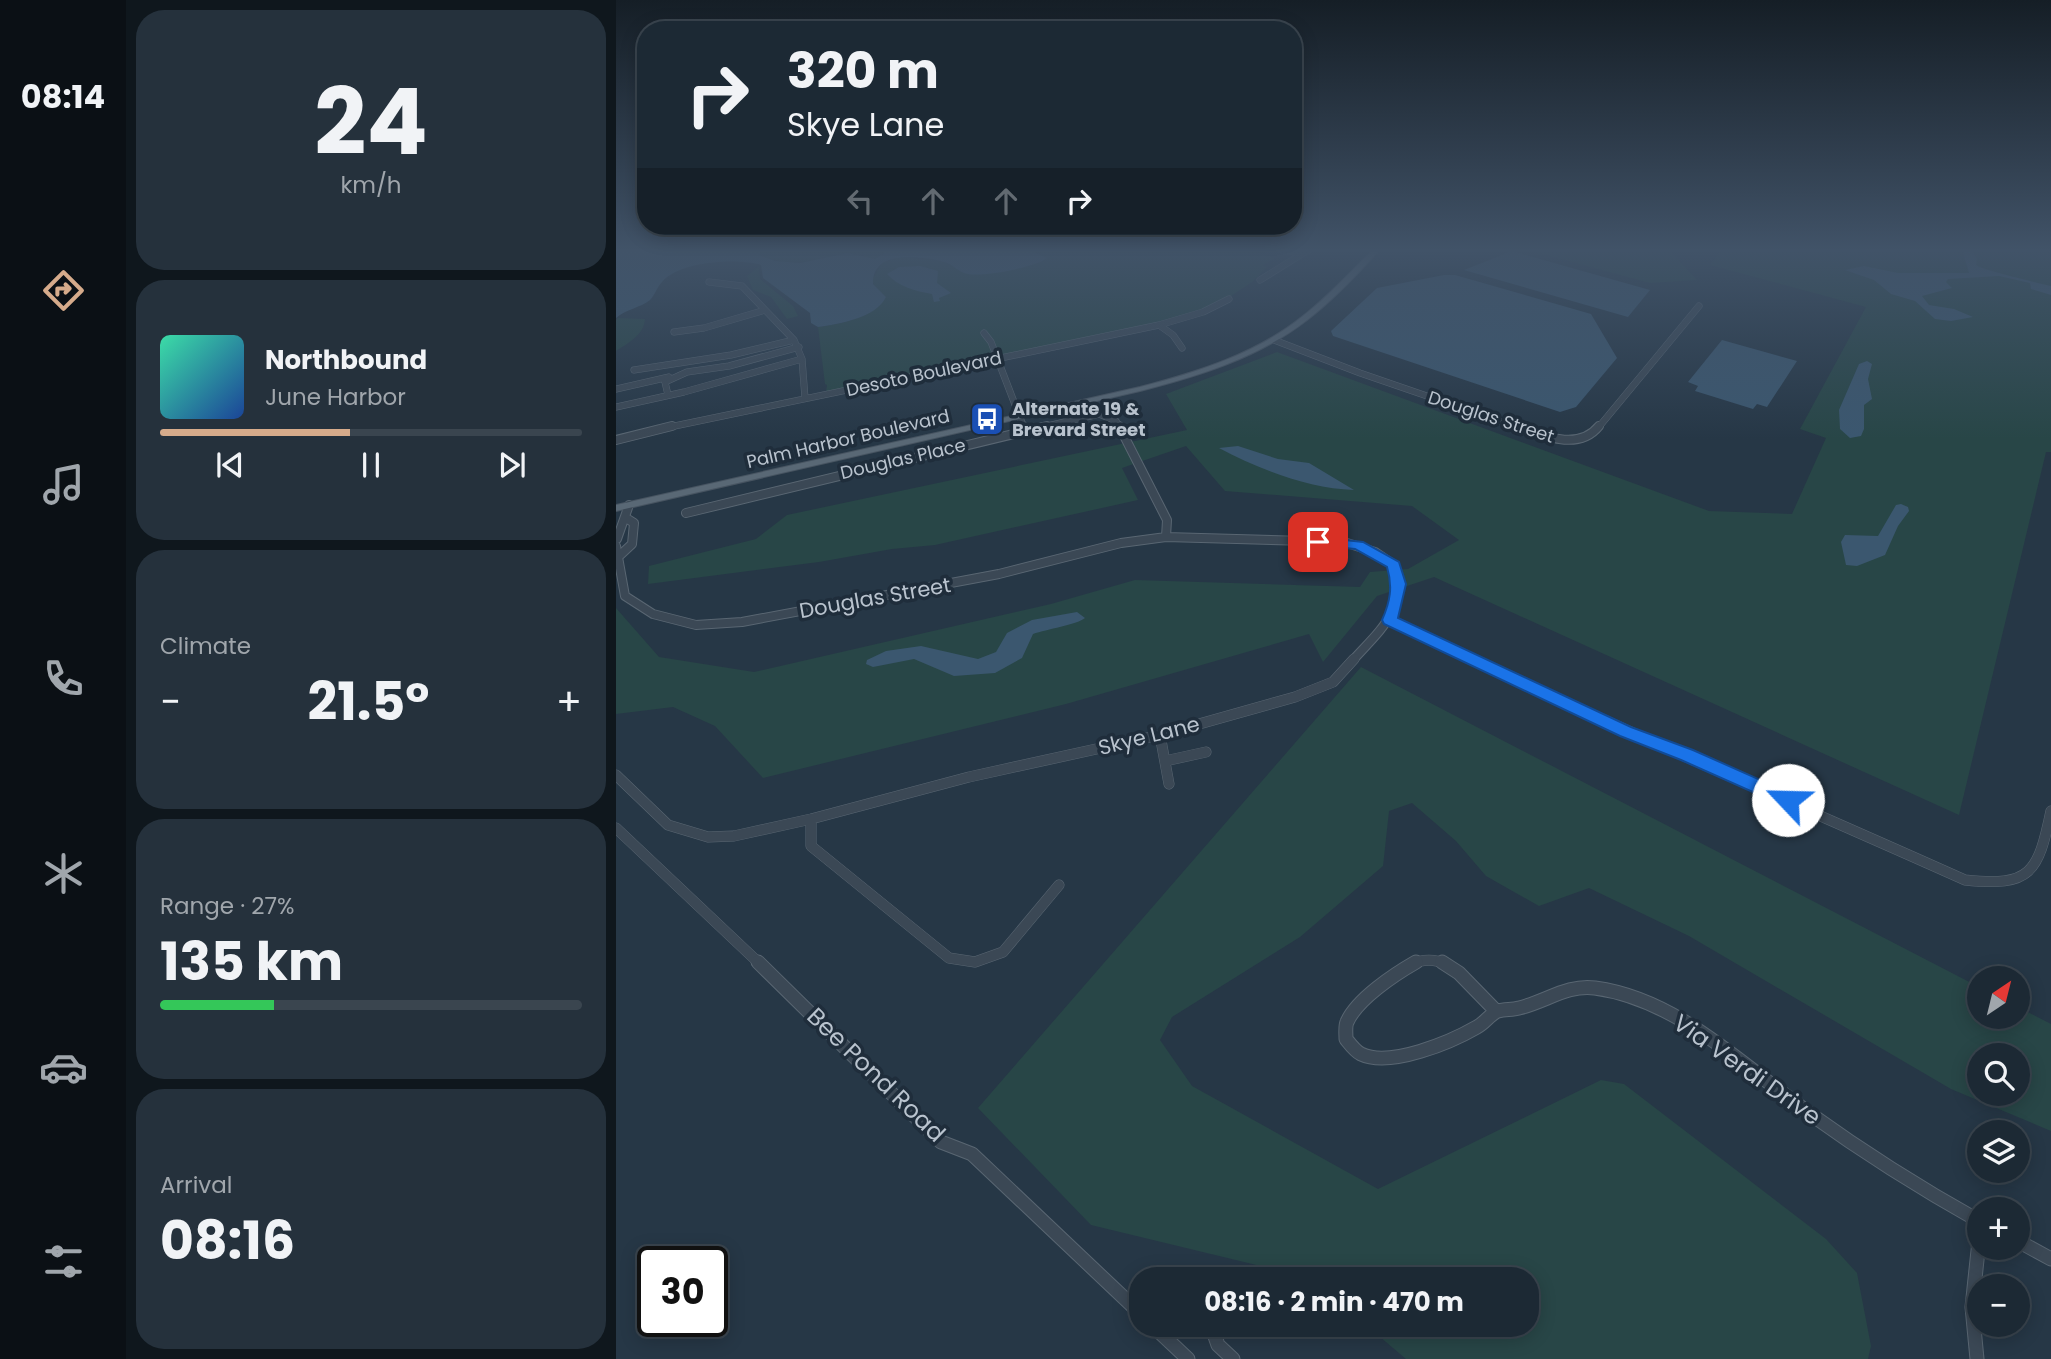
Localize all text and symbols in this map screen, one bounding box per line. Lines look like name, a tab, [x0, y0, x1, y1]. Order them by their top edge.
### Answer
text: 320 m	[787, 37, 939, 105]
icon: right	[672, 49, 763, 140]
text: 24	[314, 58, 428, 186]
text: 08:14	[21, 74, 105, 119]
text: Skye Lane	[787, 102, 944, 147]
text: km/h	[340, 169, 402, 201]
icon: left	[841, 182, 879, 220]
icon: ahead	[914, 182, 952, 220]
icon: ahead	[987, 182, 1025, 220]
icon: right	[1060, 182, 1098, 220]
icon: directions	[39, 266, 88, 315]
text: Northbound	[265, 342, 427, 378]
street label: Desoto Boulevard	[844, 345, 1004, 402]
text: June Harbor	[265, 381, 406, 413]
street label: Douglas Street	[1425, 384, 1558, 449]
place label: Alternate 19 & Brevard Street	[1012, 396, 1145, 442]
bus stop icon: Alternate 19 & Brevard Street	[968, 400, 1006, 438]
street label: Palm Harbor Boulevard	[744, 403, 952, 474]
street label: Douglas Place	[838, 432, 968, 485]
icon: previous	[211, 446, 249, 484]
icon: pause	[352, 446, 390, 484]
icon: next	[493, 446, 531, 484]
icon: music	[39, 460, 88, 509]
pin	[1288, 512, 1348, 572]
icon: arrive	[1299, 523, 1337, 561]
street label: Douglas Street	[797, 570, 953, 625]
text: Climate	[160, 630, 251, 662]
icon: phone	[39, 654, 88, 703]
text: 21.5°	[308, 665, 429, 738]
text: −	[160, 675, 181, 728]
text: +	[556, 675, 582, 728]
street label: Skye Lane	[1095, 709, 1203, 762]
position arrow	[1751, 763, 1825, 837]
icon: climate	[39, 849, 88, 898]
text: Range · 27%	[160, 890, 294, 922]
text: 135 km	[160, 925, 343, 998]
north arrow	[1967, 966, 2030, 1029]
map controls	[1967, 966, 2030, 1337]
street label: Bee Pond Road	[800, 1000, 953, 1149]
street label: Via Verdi Drive	[1667, 1006, 1828, 1133]
icon: car	[39, 1043, 88, 1092]
button: search	[1967, 1043, 2030, 1106]
button: layers	[1967, 1120, 2030, 1183]
text: Arrival	[160, 1169, 232, 1201]
button: +	[1967, 1197, 2030, 1260]
text: 08:16	[160, 1204, 295, 1277]
icon: filters	[39, 1237, 88, 1286]
speed limit sign: 30	[637, 1246, 728, 1337]
button: −	[1967, 1274, 2030, 1337]
text: 08:16 · 2 min · 470 m	[1204, 1284, 1464, 1320]

